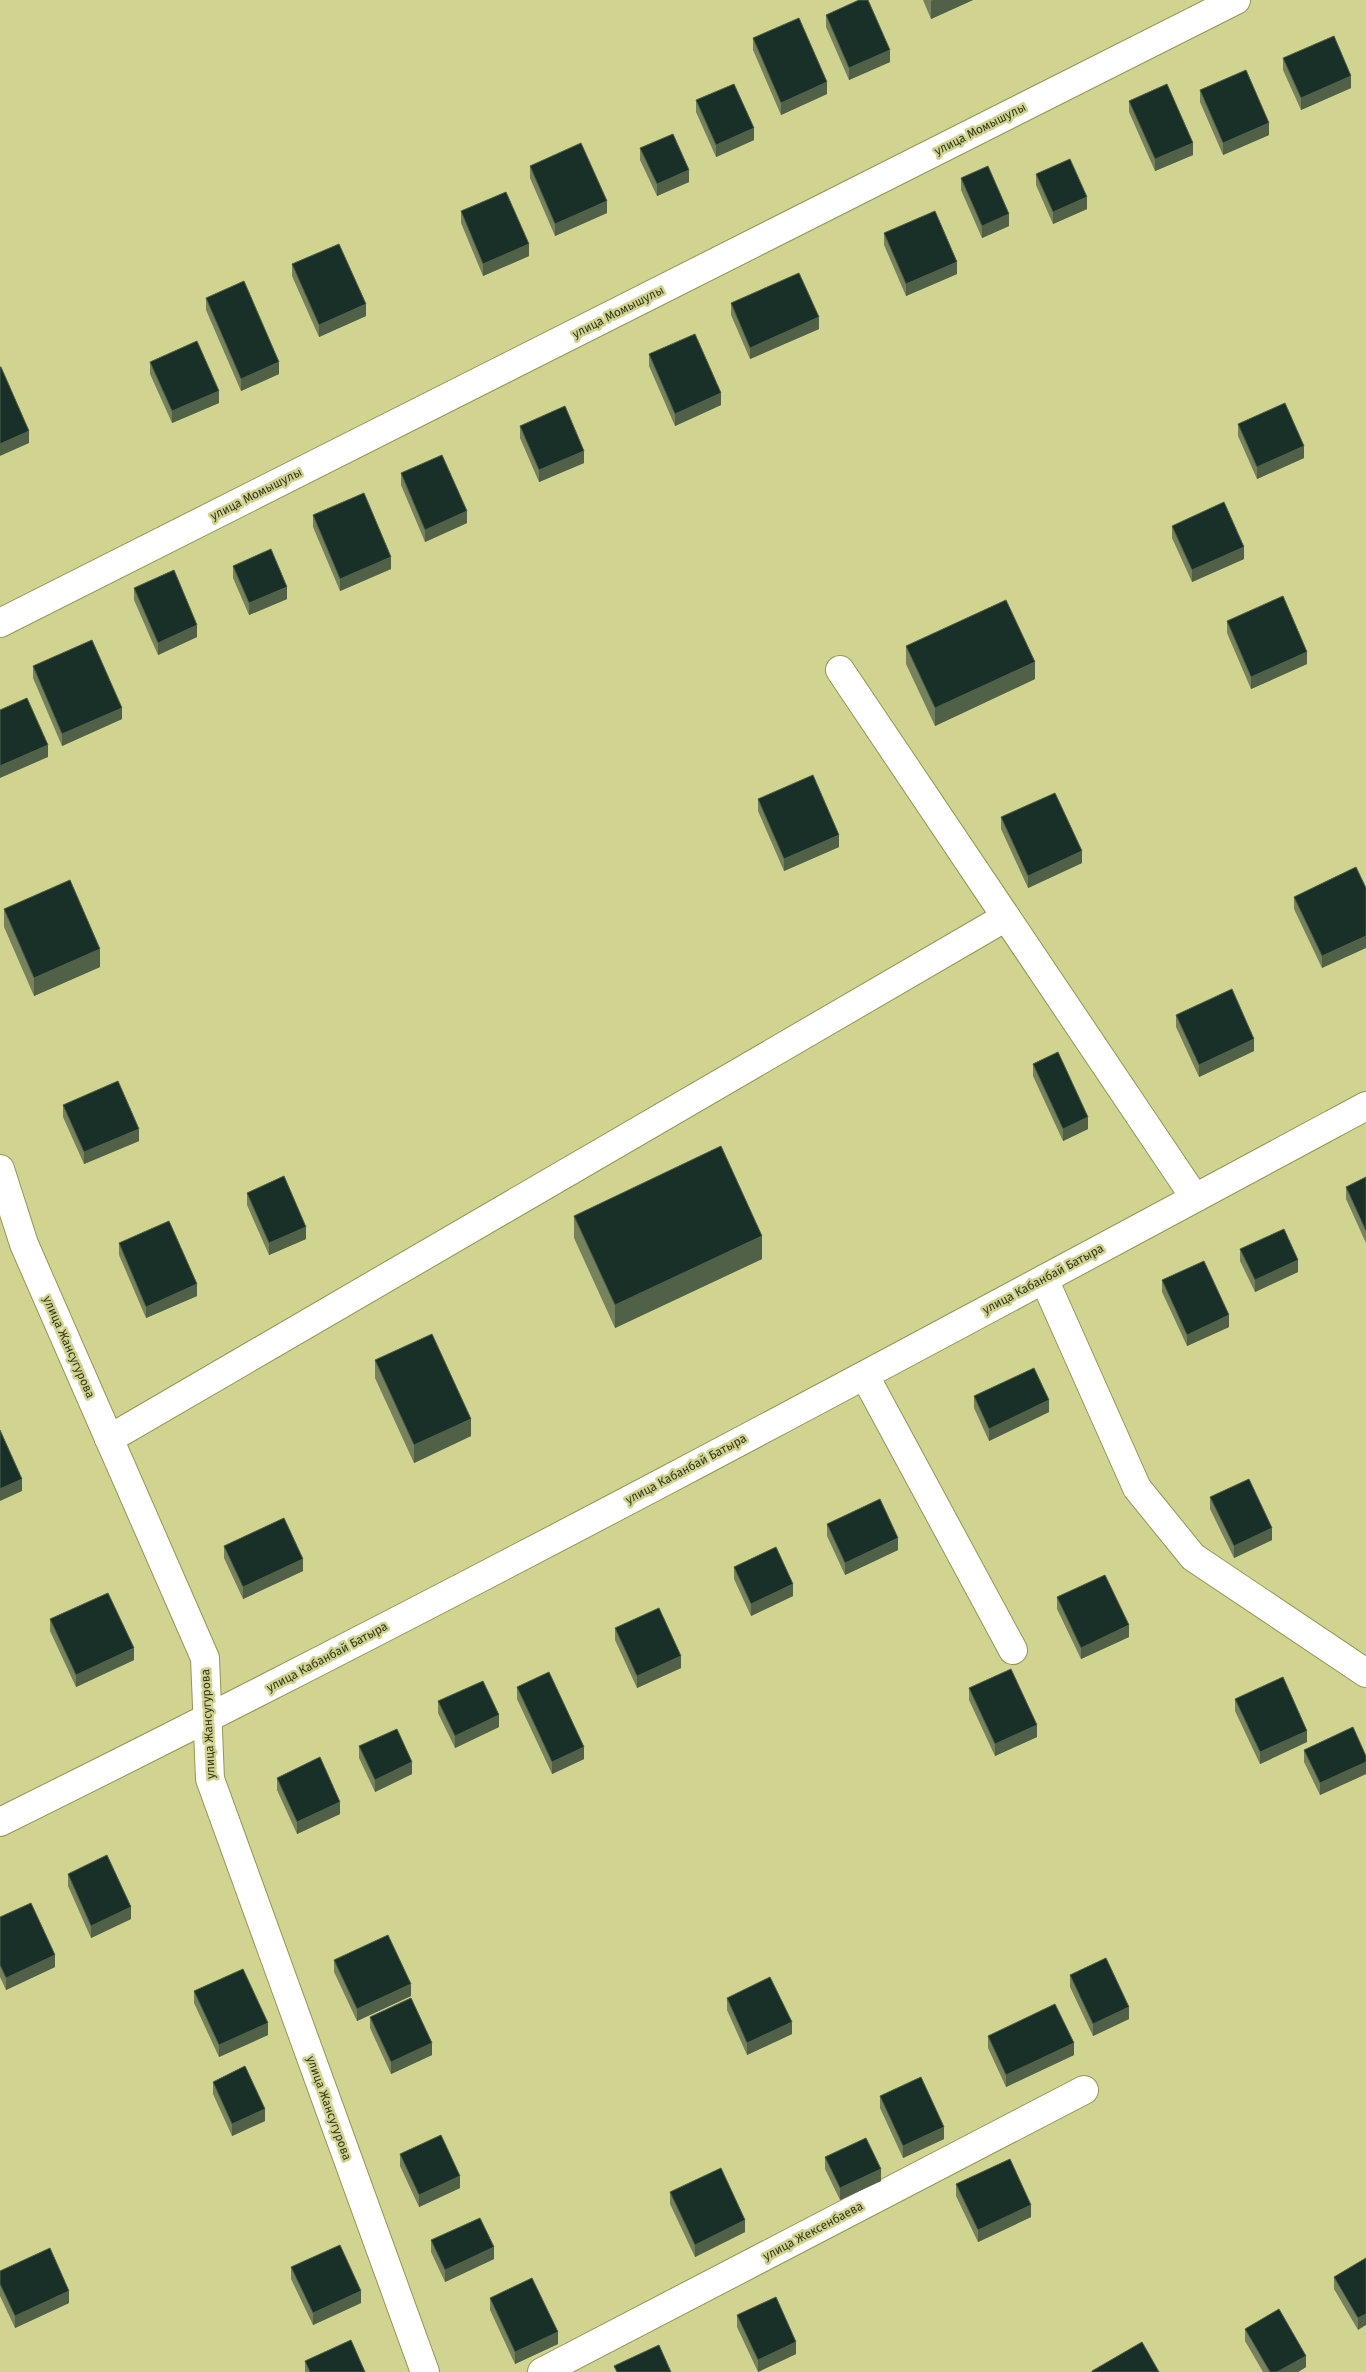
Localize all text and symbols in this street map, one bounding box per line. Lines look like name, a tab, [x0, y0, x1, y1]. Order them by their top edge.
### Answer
street label: улица Момышулы	[932, 100, 1028, 158]
street label: улица Момышулы	[570, 283, 666, 341]
street label: улица Момышулы	[208, 465, 304, 523]
street label: улица Кабанбай Батыра	[980, 1241, 1106, 1317]
street label: улица Жансугурова	[40, 1294, 98, 1400]
street label: улица Кабанбай Батыра	[623, 1431, 749, 1507]
street label: улица Кабанбай Батыра	[264, 1619, 390, 1695]
street label: улица Жансугурова	[198, 1669, 218, 1779]
street label: улица Жансугурова	[304, 2054, 354, 2162]
street label: улица Жексенбаева	[761, 2199, 865, 2263]

